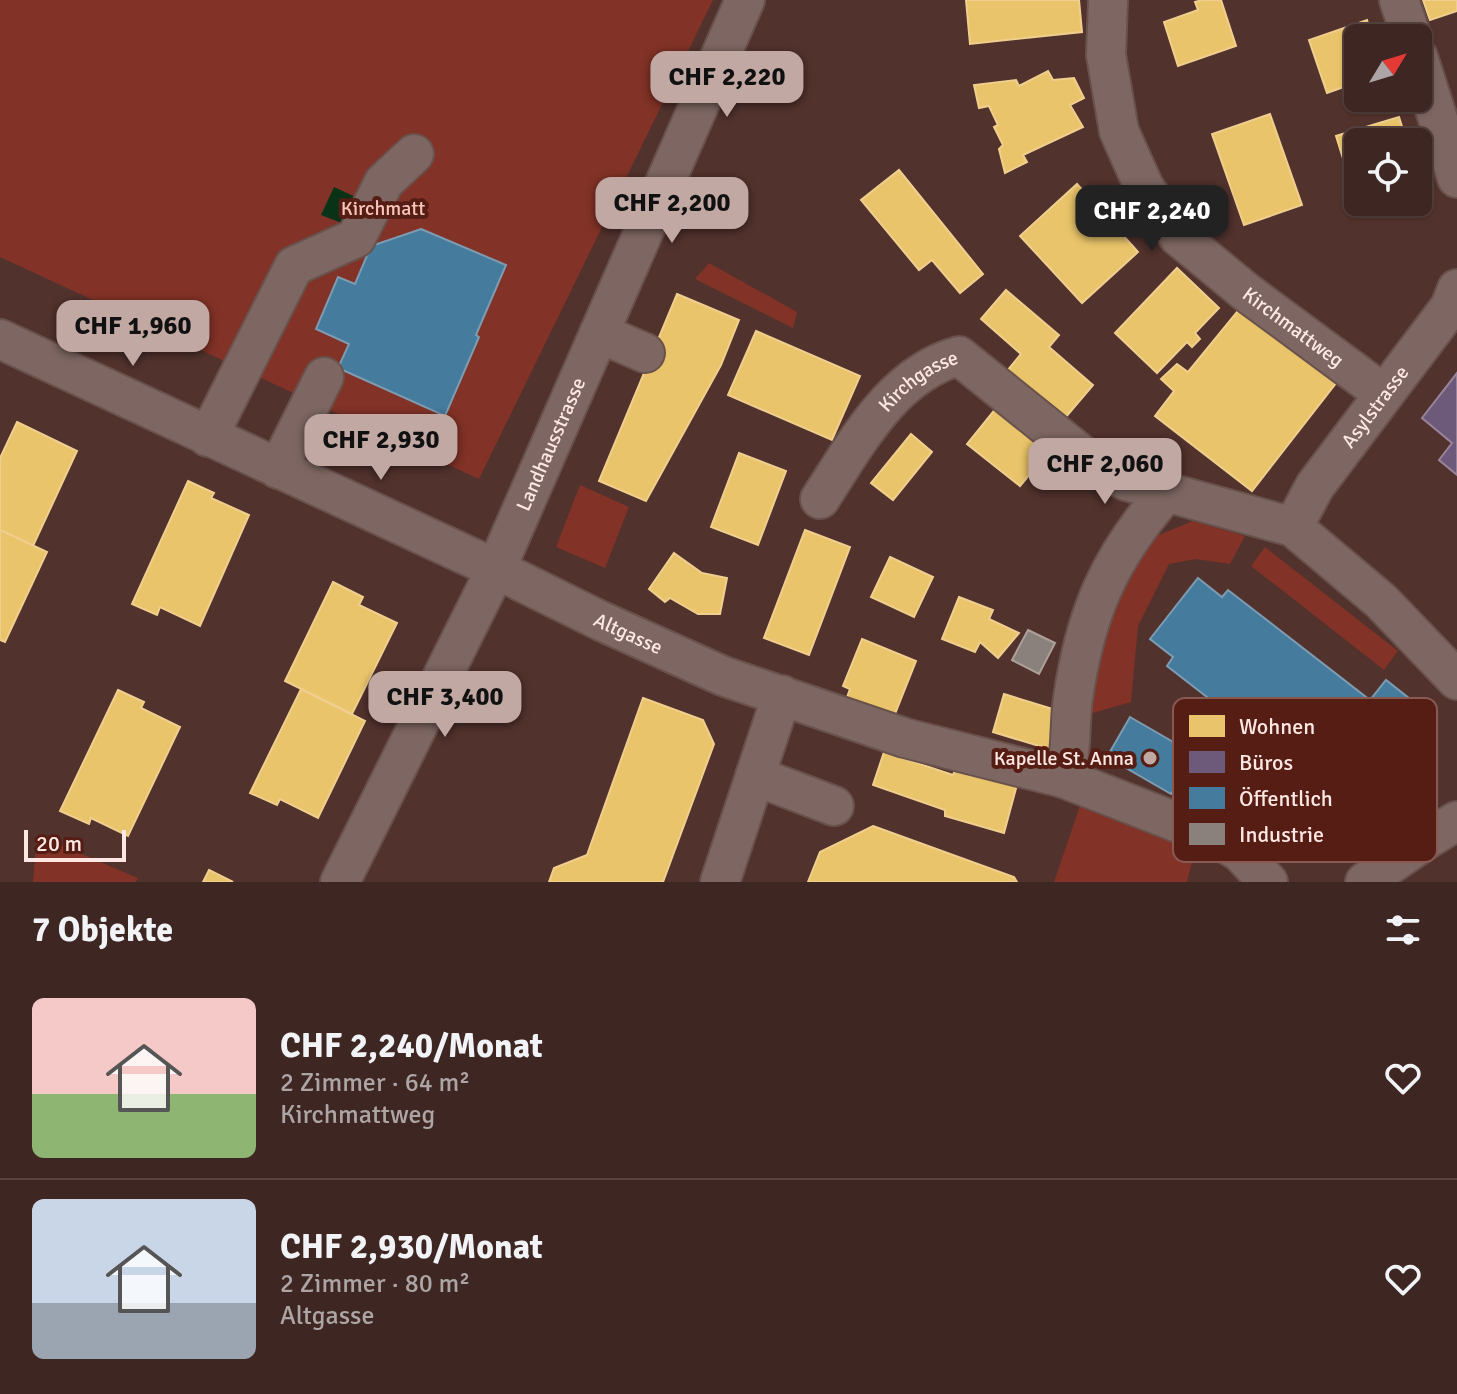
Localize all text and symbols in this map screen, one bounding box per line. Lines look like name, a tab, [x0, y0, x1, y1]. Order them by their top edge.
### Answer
north arrow	[1344, 24, 1432, 112]
map controls	[1344, 24, 1432, 216]
pin: CHF 2,220	[635, 51, 819, 119]
text: CHF 2,220	[668, 61, 786, 93]
button: locate	[1344, 128, 1432, 216]
pin: CHF 2,200	[580, 177, 764, 245]
pin: CHF 2,240	[1060, 185, 1244, 253]
text: CHF 2,200	[613, 187, 731, 219]
text: CHF 2,240	[1093, 195, 1211, 227]
park label: Kirchmatt	[341, 196, 425, 221]
street label: Kirchmattweg	[1238, 282, 1348, 373]
pin: CHF 1,960	[41, 300, 225, 368]
text: CHF 1,960	[74, 310, 192, 342]
street label: Kirchgasse	[873, 345, 961, 417]
street label: Asylstrasse	[1336, 361, 1414, 453]
street label: Landhausstrasse	[511, 374, 591, 515]
pin: CHF 2,930	[289, 414, 473, 482]
text: CHF 2,930	[322, 424, 440, 456]
pin: CHF 2,060	[1013, 438, 1197, 506]
text: CHF 2,060	[1046, 448, 1164, 480]
street label: Altgasse	[590, 607, 667, 660]
pin: CHF 3,400	[353, 671, 537, 739]
text: CHF 3,400	[386, 681, 504, 713]
legend	[1173, 698, 1437, 862]
text: Wohnen	[1239, 713, 1315, 740]
place label: Kapelle St. Anna	[994, 746, 1134, 771]
marker: Kapelle St. Anna	[1141, 749, 1159, 767]
text: Büros	[1239, 749, 1293, 776]
text: Öffentlich	[1239, 785, 1333, 812]
text: Industrie	[1239, 821, 1324, 848]
scale bar	[24, 826, 126, 862]
text: 20 m	[36, 830, 82, 857]
icon: filters	[1381, 908, 1425, 952]
text: 7 Objekte	[32, 909, 173, 951]
text: CHF 2,240/Monat	[280, 1025, 543, 1067]
icon: home	[96, 1030, 192, 1126]
icon: heart	[1381, 1056, 1425, 1100]
text: 2 Zimmer · 64 m²	[280, 1067, 470, 1099]
text: Kirchmattweg	[280, 1099, 435, 1131]
text: CHF 2,930/Monat	[280, 1226, 543, 1268]
icon: home	[96, 1231, 192, 1327]
icon: heart	[1381, 1257, 1425, 1301]
text: 2 Zimmer · 80 m²	[280, 1268, 470, 1300]
text: Altgasse	[280, 1300, 375, 1332]

